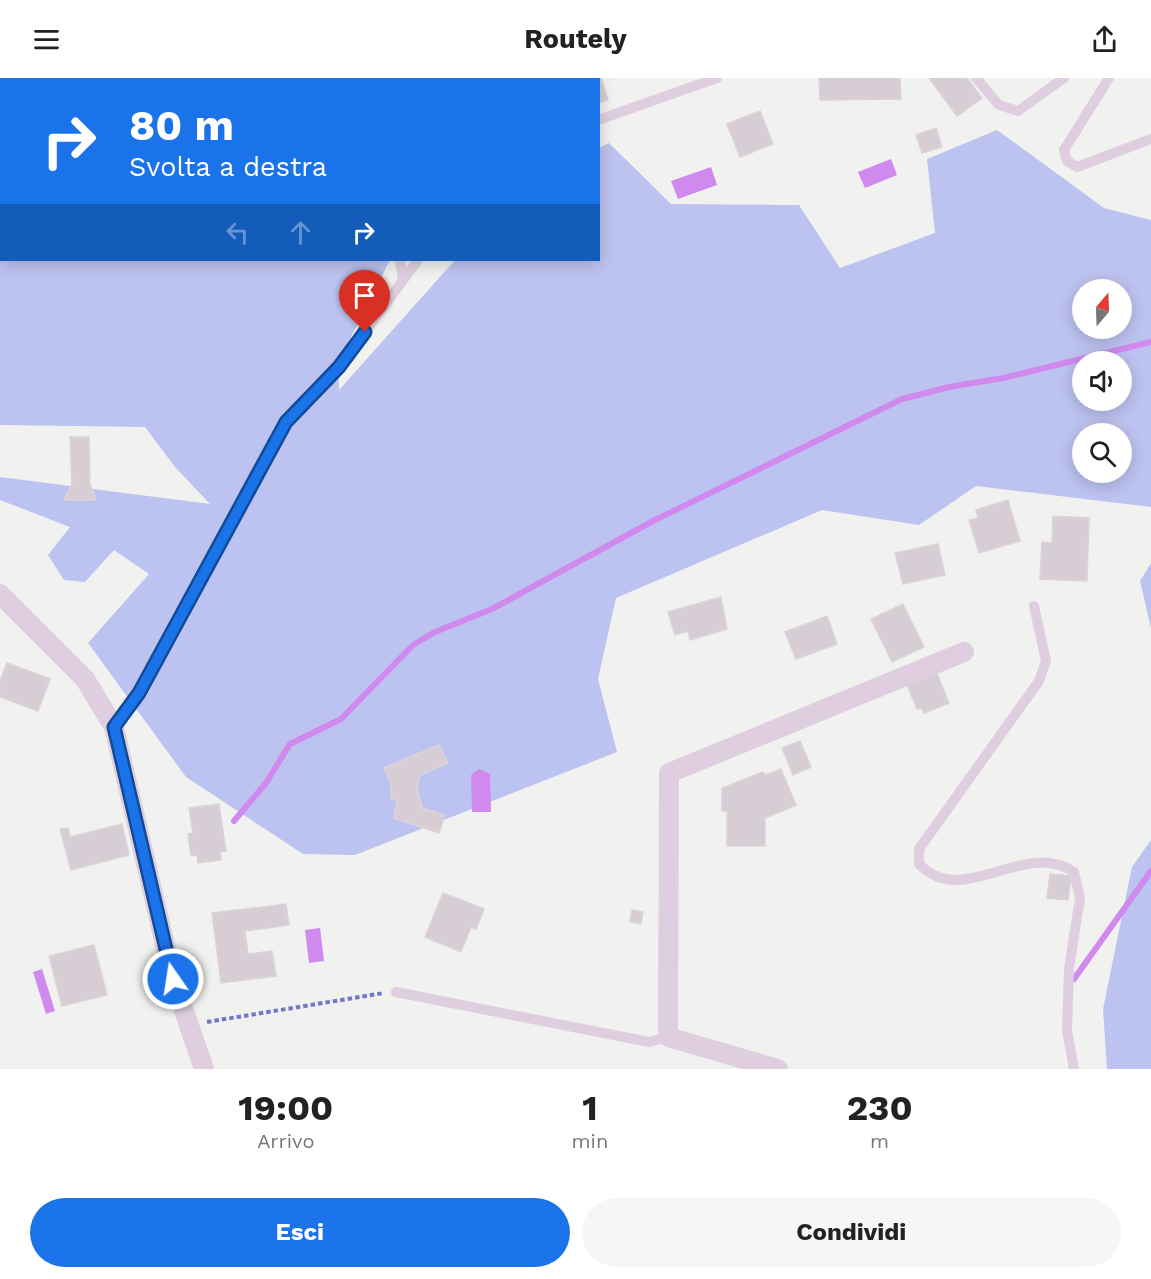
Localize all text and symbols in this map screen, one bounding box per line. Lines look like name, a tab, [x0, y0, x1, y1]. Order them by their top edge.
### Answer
icon: menu	[30, 23, 63, 56]
text: Routely	[524, 23, 627, 55]
icon: share	[1088, 23, 1121, 56]
text: 80 m	[129, 101, 234, 150]
icon: right	[30, 102, 108, 180]
text: Svolta a destra	[129, 151, 327, 183]
icon: left	[221, 216, 254, 249]
icon: ahead	[284, 216, 317, 249]
icon: right	[347, 216, 380, 249]
pin	[339, 270, 390, 332]
icon: arrive	[348, 279, 381, 312]
north arrow	[1072, 279, 1132, 339]
map controls	[1072, 279, 1132, 483]
button: sound	[1072, 351, 1132, 411]
button: search	[1072, 423, 1132, 483]
position arrow	[141, 947, 205, 1011]
text: 19:00	[238, 1087, 333, 1129]
text: 1	[582, 1087, 598, 1129]
text: 230	[847, 1087, 913, 1129]
text: Arrivo	[257, 1129, 314, 1153]
text: min	[572, 1129, 608, 1153]
text: m	[870, 1129, 889, 1153]
button: Esci	[30, 1198, 570, 1267]
button: Condividi	[582, 1198, 1121, 1267]

